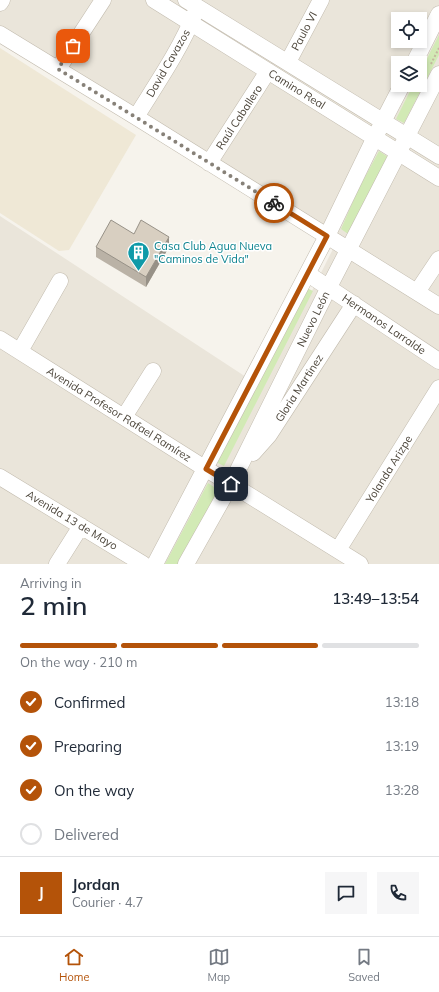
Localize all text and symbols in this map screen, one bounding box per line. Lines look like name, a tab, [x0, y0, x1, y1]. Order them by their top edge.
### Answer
street label: Paulo VI	[288, 9, 320, 53]
map controls	[391, 12, 427, 92]
button: locate	[391, 12, 427, 48]
street label: David Cavazos	[143, 26, 193, 100]
pin	[56, 29, 90, 63]
icon: bag	[62, 35, 84, 57]
button: layers	[391, 56, 427, 92]
street label: Camino Real	[266, 66, 328, 112]
street label: Raúl Caballero	[213, 82, 265, 152]
courier	[254, 183, 294, 223]
icon: bike	[263, 192, 285, 214]
building icon: Casa Club Agua Nueva "Caminos de Vida"	[125, 239, 151, 272]
place label: Casa Club Agua Nueva "Caminos de Vida"	[154, 239, 272, 266]
street label: Nuevo León	[294, 289, 332, 349]
street label: Hermanos Larralde	[339, 291, 429, 357]
street label: Gloria Martinez	[272, 351, 326, 424]
street label: Avenida Profesor Rafael Ramírez	[44, 364, 194, 465]
street label: Yolanda Arizpe	[362, 433, 415, 506]
pin	[214, 467, 248, 501]
icon: home	[220, 473, 242, 495]
street label: Avenida 13 de Mayo	[24, 487, 120, 553]
text: Arriving in	[20, 575, 82, 591]
text: 2 min	[20, 589, 88, 622]
text: 13:49–13:54	[332, 589, 419, 608]
text: On the way · 210 m	[20, 654, 137, 670]
icon: check	[20, 691, 42, 713]
text: Confirmed	[54, 693, 125, 712]
text: 13:18	[385, 694, 419, 710]
icon: check	[20, 735, 42, 757]
text: Preparing	[54, 737, 122, 756]
text: 13:19	[385, 738, 419, 754]
icon: check	[20, 779, 42, 801]
text: On the way	[54, 781, 134, 800]
text: 13:28	[385, 782, 419, 798]
text: Delivered	[54, 825, 119, 844]
button: chat	[325, 872, 367, 914]
button: phone	[377, 872, 419, 914]
text: Jordan	[72, 875, 120, 894]
text: J	[38, 883, 44, 902]
text: Courier · 4.7	[72, 894, 143, 910]
tab: Home	[59, 946, 89, 984]
tab: Map	[207, 946, 230, 984]
tab: Saved	[348, 946, 380, 984]

